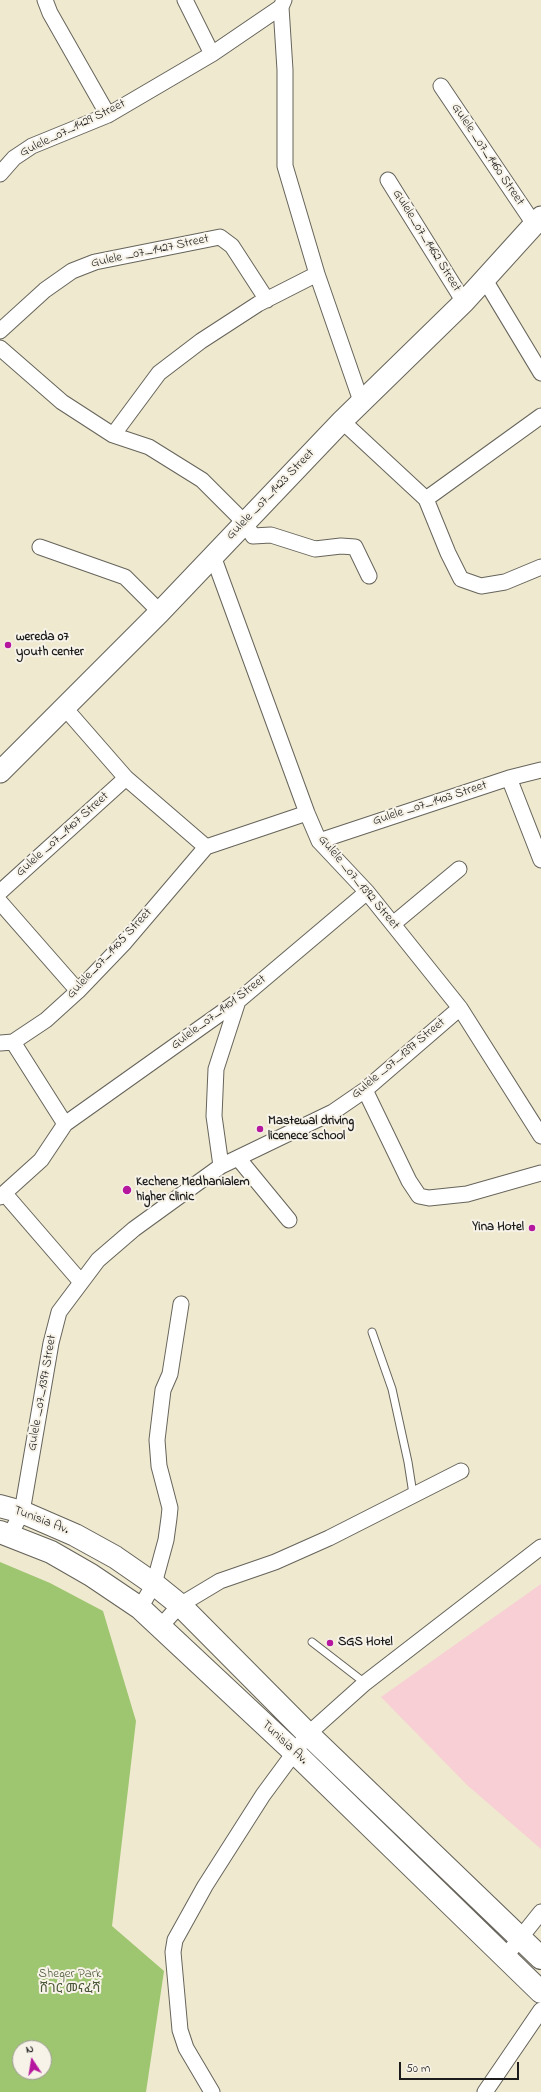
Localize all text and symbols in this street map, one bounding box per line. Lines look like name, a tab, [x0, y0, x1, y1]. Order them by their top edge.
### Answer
street label: Gulele_07_1429 Street	[18, 97, 128, 161]
street label: Gulele _07_1460 Street	[447, 101, 527, 209]
street label: Gulele_07_1462 Street	[388, 187, 464, 295]
street label: Gulele _07_1427 Street	[90, 232, 210, 272]
street label: Gulele _07_1423 Street	[224, 446, 318, 544]
place label: wereda 07 youth center	[16, 630, 84, 661]
marker: wereda 07 youth center	[3, 640, 13, 650]
street label: Gulele _07_1403 Street	[371, 778, 489, 830]
street label: Gulele _07_1407 Street	[13, 789, 113, 881]
street label: Gulele _07_1392 Street	[314, 833, 402, 933]
street label: Gulele_07_1405 Street	[64, 905, 156, 1003]
street label: Gulele_07_1401 Street	[168, 972, 270, 1054]
street label: Gulele _07_1397 Street	[349, 1015, 449, 1103]
place label: Mastewal driving licenece school	[268, 1114, 354, 1145]
marker: Mastewal driving licenece school	[255, 1124, 265, 1134]
place label: Kechene Medhanialem higher clinic	[136, 1175, 249, 1206]
marker: Kechene Medhanialem higher clinic	[121, 1184, 133, 1196]
place label: Yina Hotel	[472, 1220, 524, 1236]
marker: Yina Hotel	[527, 1223, 537, 1233]
street label: Gulele _07_1397 Street	[25, 1334, 61, 1452]
street label: Tunisia Av.	[11, 1503, 71, 1539]
place label: SGS Hotel	[338, 1635, 393, 1651]
marker: SGS Hotel	[325, 1638, 335, 1648]
street label: Tunisia Av.	[258, 1718, 310, 1768]
park label: Sheger Park ሸገር መናፈሻ	[39, 1967, 101, 1998]
north arrow	[12, 2040, 52, 2080]
text: N	[24, 2041, 35, 2058]
scale bar	[401, 2054, 521, 2080]
text: 50 m	[406, 2060, 430, 2078]

